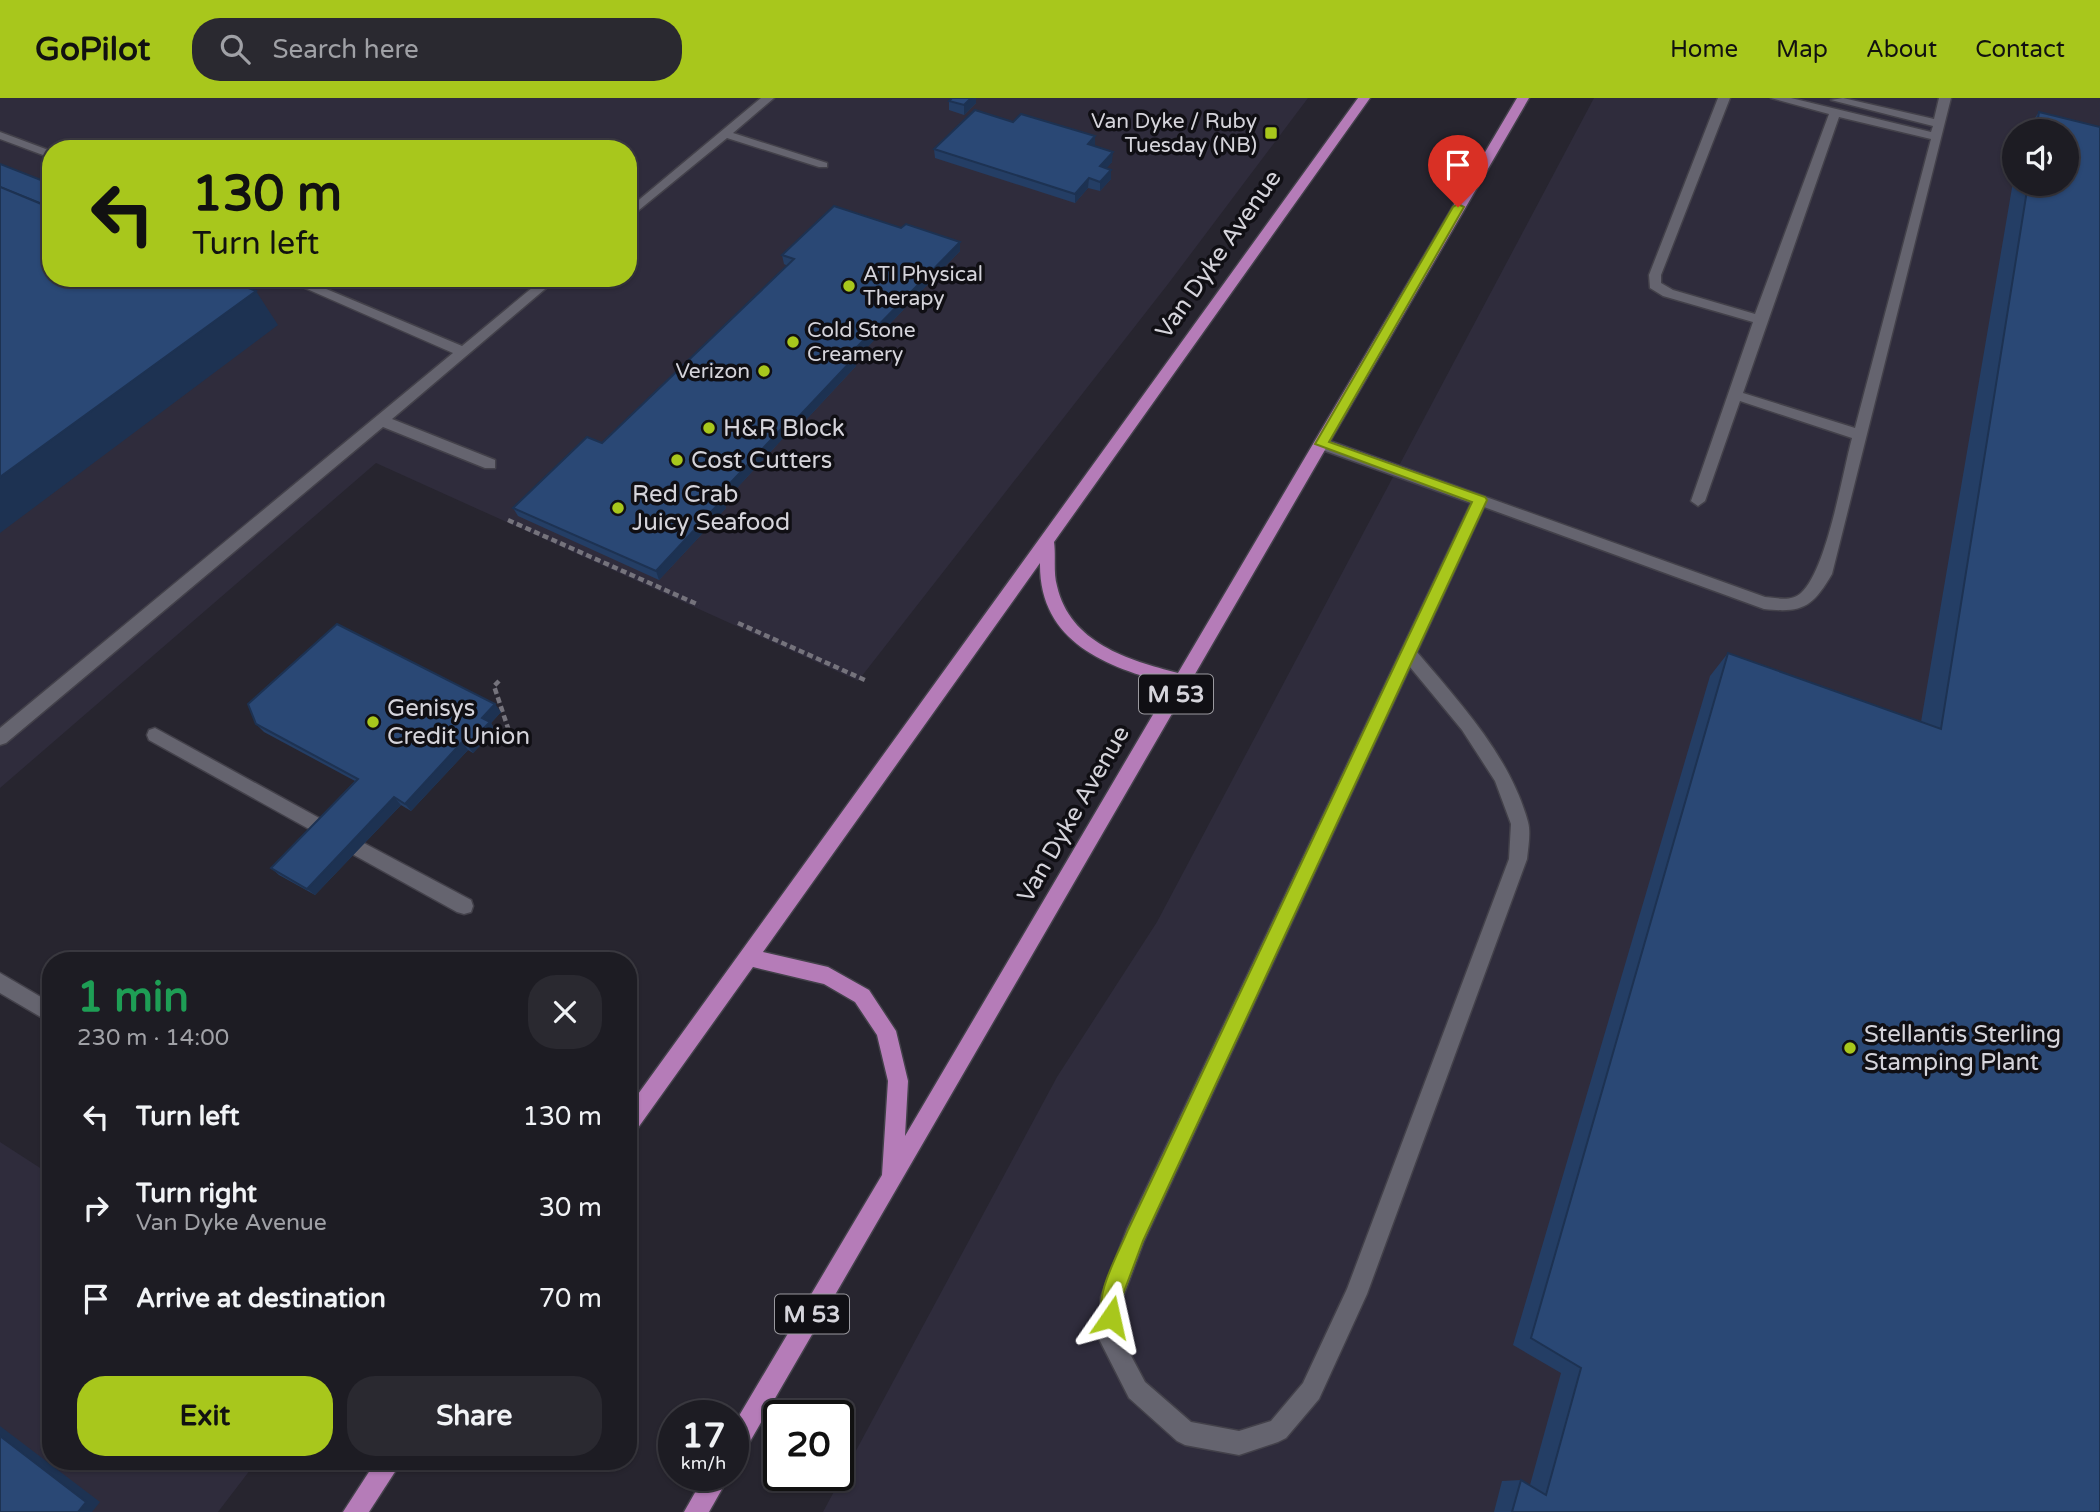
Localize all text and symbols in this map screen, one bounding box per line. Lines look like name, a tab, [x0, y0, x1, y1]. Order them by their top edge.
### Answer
search box	[192, 18, 682, 81]
text: GoPilot	[35, 30, 150, 69]
icon: search	[216, 30, 254, 68]
text: Search here	[272, 34, 419, 65]
text: Home	[1670, 35, 1738, 64]
text: Map	[1776, 35, 1828, 64]
text: About	[1866, 35, 1937, 64]
text: Contact	[1975, 35, 2065, 64]
place label: Van Dyke / Ruby Tuesday (NB)	[1091, 109, 1257, 158]
map controls	[2002, 119, 2079, 196]
button: sound	[2002, 119, 2079, 196]
marker: Van Dyke / Ruby Tuesday (NB)	[1263, 125, 1279, 141]
pin	[1428, 135, 1488, 207]
icon: arrive	[1439, 146, 1477, 184]
street label: Van Dyke Avenue	[1149, 164, 1287, 344]
text: 130 m	[192, 165, 342, 224]
icon: left	[77, 168, 168, 259]
text: Turn left	[192, 225, 319, 263]
place label: ATI Physical Therapy	[863, 262, 983, 311]
marker: ATI Physical Therapy	[841, 278, 857, 294]
place label: Cold Stone Creamery	[807, 318, 916, 367]
marker: Cold Stone Creamery	[785, 334, 801, 350]
place label: Verizon	[675, 359, 750, 384]
marker: Verizon	[756, 363, 772, 379]
place label: H&R Block	[723, 414, 845, 443]
marker: H&R Block	[701, 420, 717, 436]
place label: Cost Cutters	[691, 446, 832, 475]
marker: Cost Cutters	[669, 452, 685, 468]
place label: Red Crab Juicy Seafood	[632, 480, 790, 537]
marker: Red Crab Juicy Seafood	[610, 500, 626, 516]
road number: M 53	[1139, 674, 1213, 714]
place label: Genisys Credit Union	[387, 694, 530, 751]
marker: Genisys Credit Union	[365, 714, 381, 730]
street label: Van Dyke Avenue	[1011, 721, 1136, 908]
text: 1 min	[77, 972, 189, 1023]
button: close	[528, 975, 602, 1049]
place label: Stellantis Sterling Stamping Plant	[1864, 1020, 2061, 1077]
text: 230 m · 14:00	[77, 1024, 229, 1052]
marker: Stellantis Sterling Stamping Plant	[1842, 1040, 1858, 1056]
icon: left	[77, 1098, 115, 1136]
text: Turn left	[136, 1101, 239, 1132]
text: 130 m	[522, 1101, 602, 1132]
text: Turn right	[136, 1178, 257, 1209]
icon: right	[77, 1189, 115, 1227]
text: 30 m	[539, 1192, 602, 1223]
text: Van Dyke Avenue	[136, 1209, 327, 1237]
icon: arrive	[77, 1280, 115, 1318]
position arrow	[1074, 1280, 1148, 1354]
text: Arrive at destination	[136, 1283, 386, 1314]
text: 70 m	[539, 1283, 602, 1314]
road number: M 53	[775, 1294, 849, 1334]
button: Exit	[77, 1376, 333, 1456]
button: Share	[347, 1376, 602, 1456]
speed limit sign: 20	[763, 1400, 854, 1491]
text: 17	[682, 1415, 725, 1457]
text: km/h	[681, 1452, 726, 1474]

